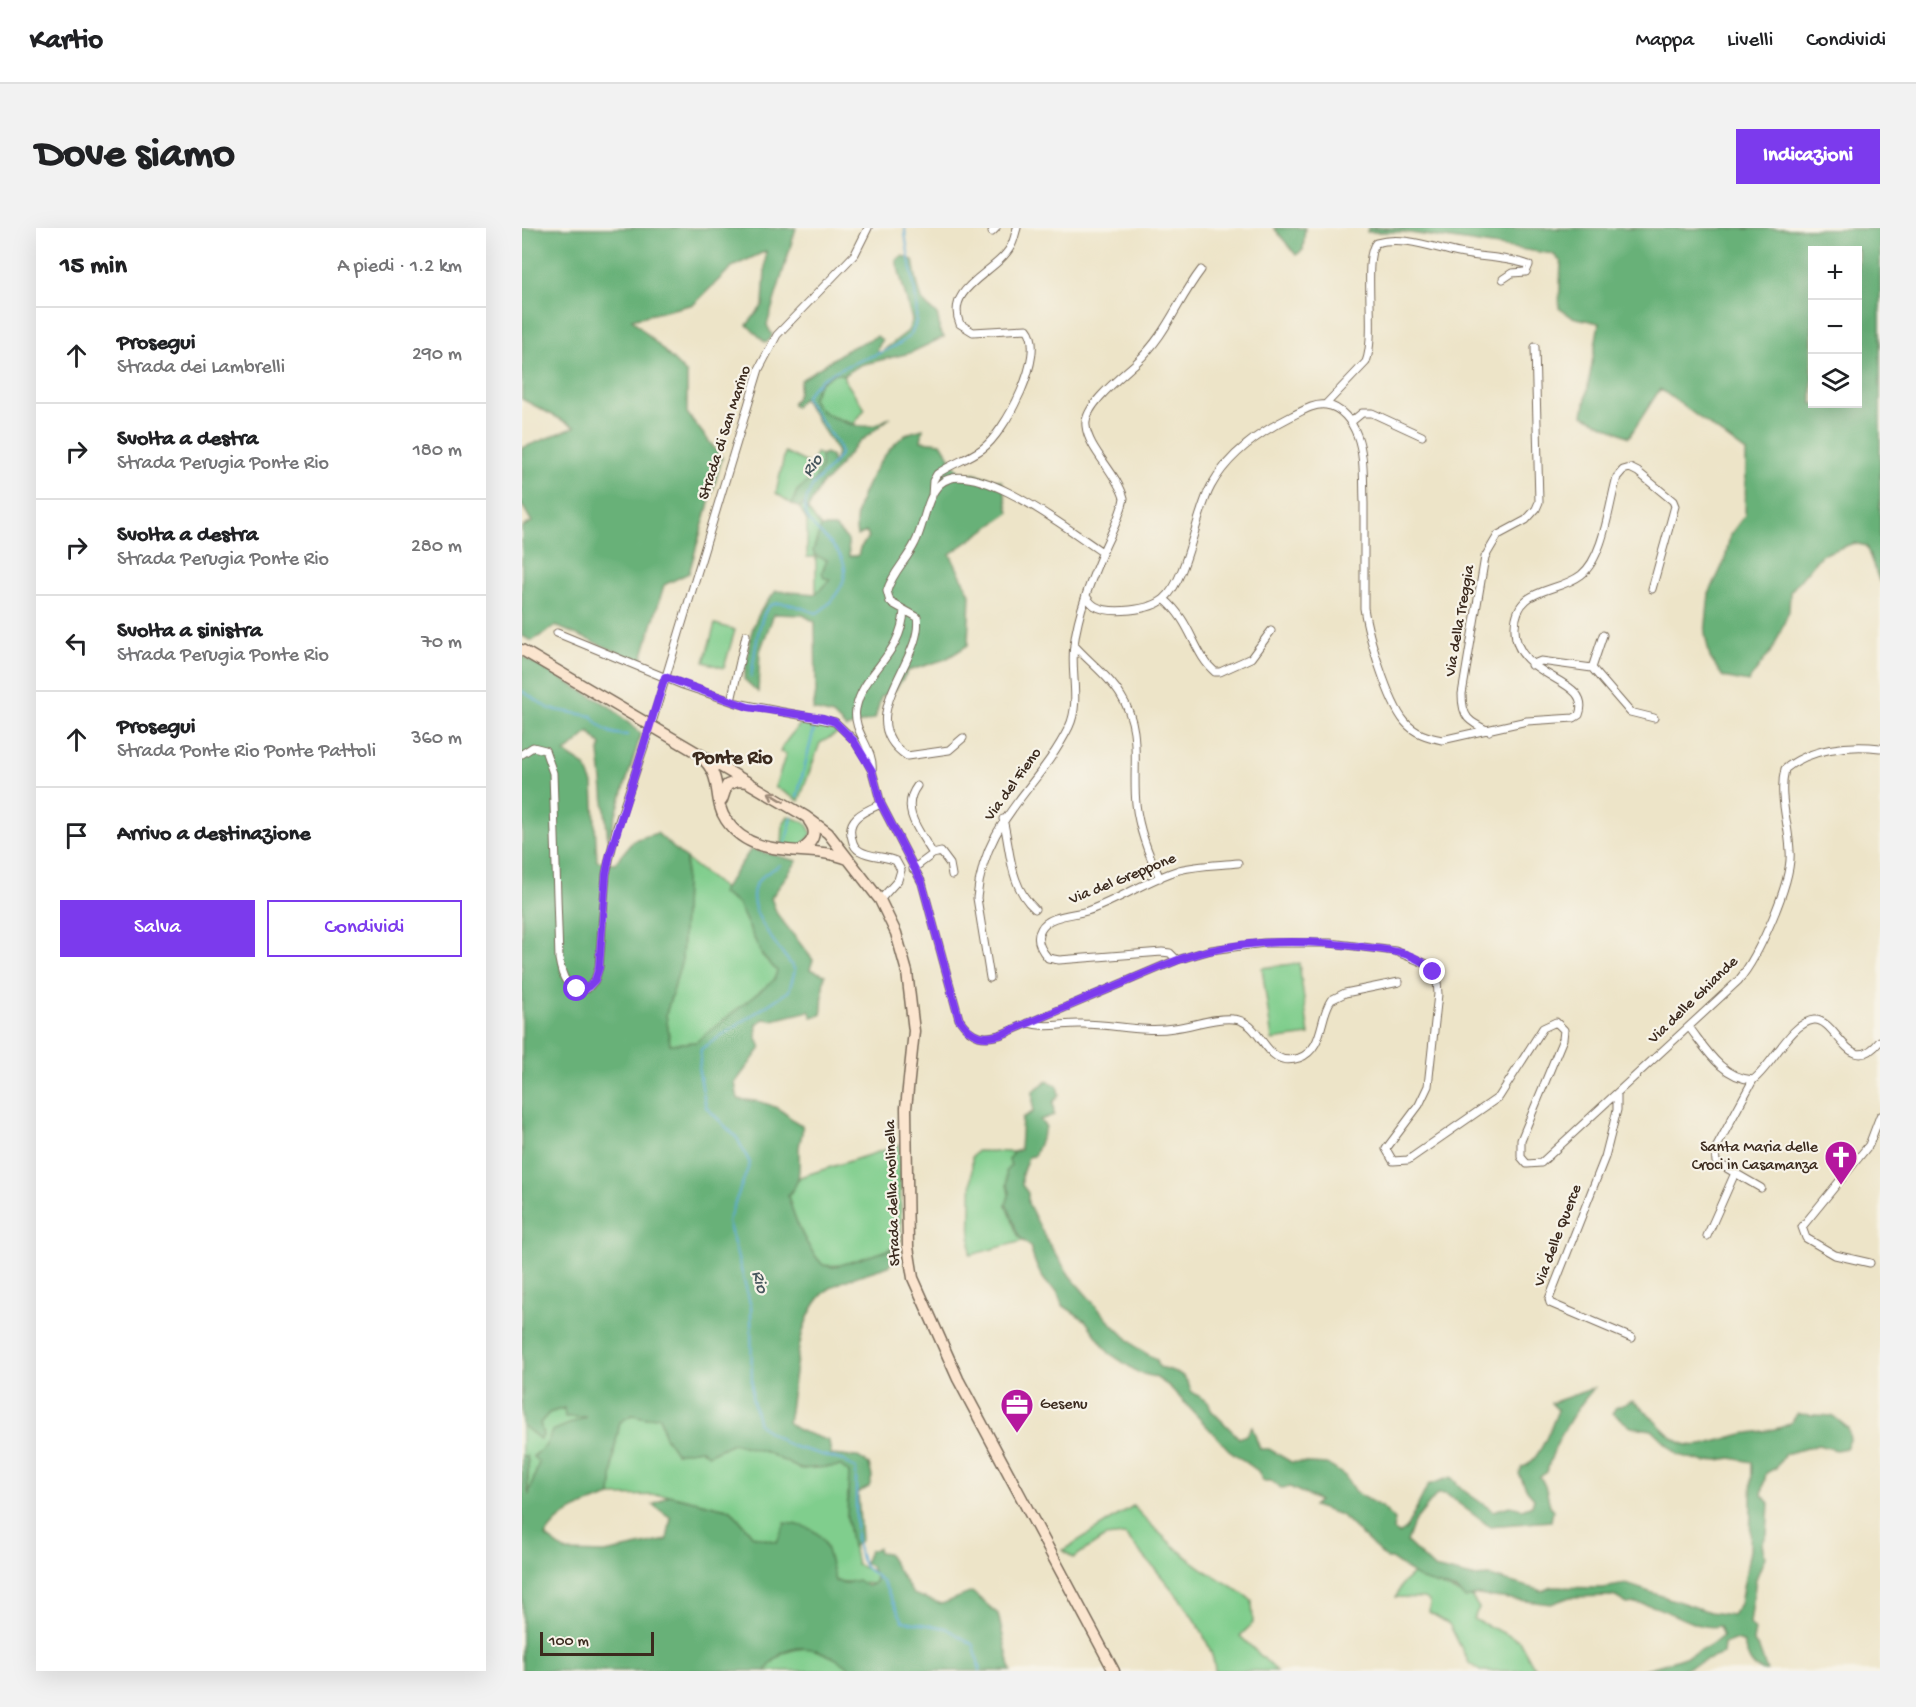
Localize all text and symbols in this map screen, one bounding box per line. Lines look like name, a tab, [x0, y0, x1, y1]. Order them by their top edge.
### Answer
text: Kartio	[30, 25, 103, 58]
text: Mappa	[1635, 29, 1694, 54]
text: Livelli	[1727, 29, 1773, 54]
text: Condividi	[1806, 29, 1886, 54]
button: Indicazioni	[1736, 129, 1880, 184]
text: Dove siamo	[36, 132, 235, 181]
map controls	[1808, 246, 1862, 408]
button: +	[1808, 246, 1862, 300]
text: 15 min	[60, 252, 127, 283]
text: A piedi · 1.2 km	[337, 256, 462, 279]
button: −	[1808, 300, 1862, 354]
text: Prosegui	[117, 331, 195, 357]
icon: ahead	[60, 339, 93, 372]
text: 290 m	[412, 344, 462, 367]
button: layers	[1808, 354, 1862, 408]
text: Strada dei Lambrelli	[117, 357, 285, 380]
street label: Strada di San Marino	[695, 364, 757, 502]
text: Svolta a destra	[117, 427, 258, 453]
icon: right	[60, 435, 93, 468]
text: 180 m	[413, 440, 462, 463]
water label: Rio	[798, 450, 829, 481]
text: Strada Perugia Ponte Rio	[117, 453, 329, 476]
text: Svolta a destra	[117, 523, 258, 549]
icon: right	[60, 531, 93, 564]
text: 280 m	[411, 536, 462, 559]
text: Strada Perugia Ponte Rio	[117, 549, 329, 572]
street label: Via della Treggia	[1442, 563, 1480, 679]
text: Svolta a sinistra	[117, 619, 262, 645]
icon: left	[60, 627, 93, 660]
text: 70 m	[421, 632, 462, 655]
text: Strada Perugia Ponte Rio	[117, 645, 329, 668]
text: Prosegui	[117, 715, 195, 741]
icon: ahead	[60, 723, 93, 756]
text: 360 m	[411, 728, 462, 751]
text: Strada Ponte Rio Ponte Pattoli	[117, 741, 376, 764]
street label: Via del Fieno	[981, 745, 1047, 826]
district label: Ponte Rio	[692, 748, 773, 771]
one-way arrow	[768, 791, 785, 803]
icon: arrive	[60, 819, 93, 852]
text: Arrivo a destinazione	[117, 822, 311, 848]
street label: Via del Greppone	[1066, 850, 1180, 911]
button: Salva	[60, 900, 255, 957]
button: Condividi	[267, 900, 462, 957]
street label: Via delle Ghiande	[1644, 953, 1744, 1050]
route end	[1419, 958, 1445, 984]
route start	[563, 975, 589, 1001]
street label: Strada della Molinella	[882, 1119, 906, 1266]
place label: Santa Maria delle Croci in Casamanza	[1692, 1139, 1819, 1176]
church icon: Santa Maria delle Croci in Casamanza	[1823, 1139, 1859, 1186]
street label: Via delle Querce	[1530, 1182, 1587, 1291]
water label: Rio	[746, 1268, 772, 1296]
office icon: Gesenu	[999, 1387, 1035, 1434]
place label: Gesenu	[1040, 1396, 1088, 1415]
scale bar	[540, 1629, 654, 1656]
text: 100 m	[549, 1633, 589, 1652]

